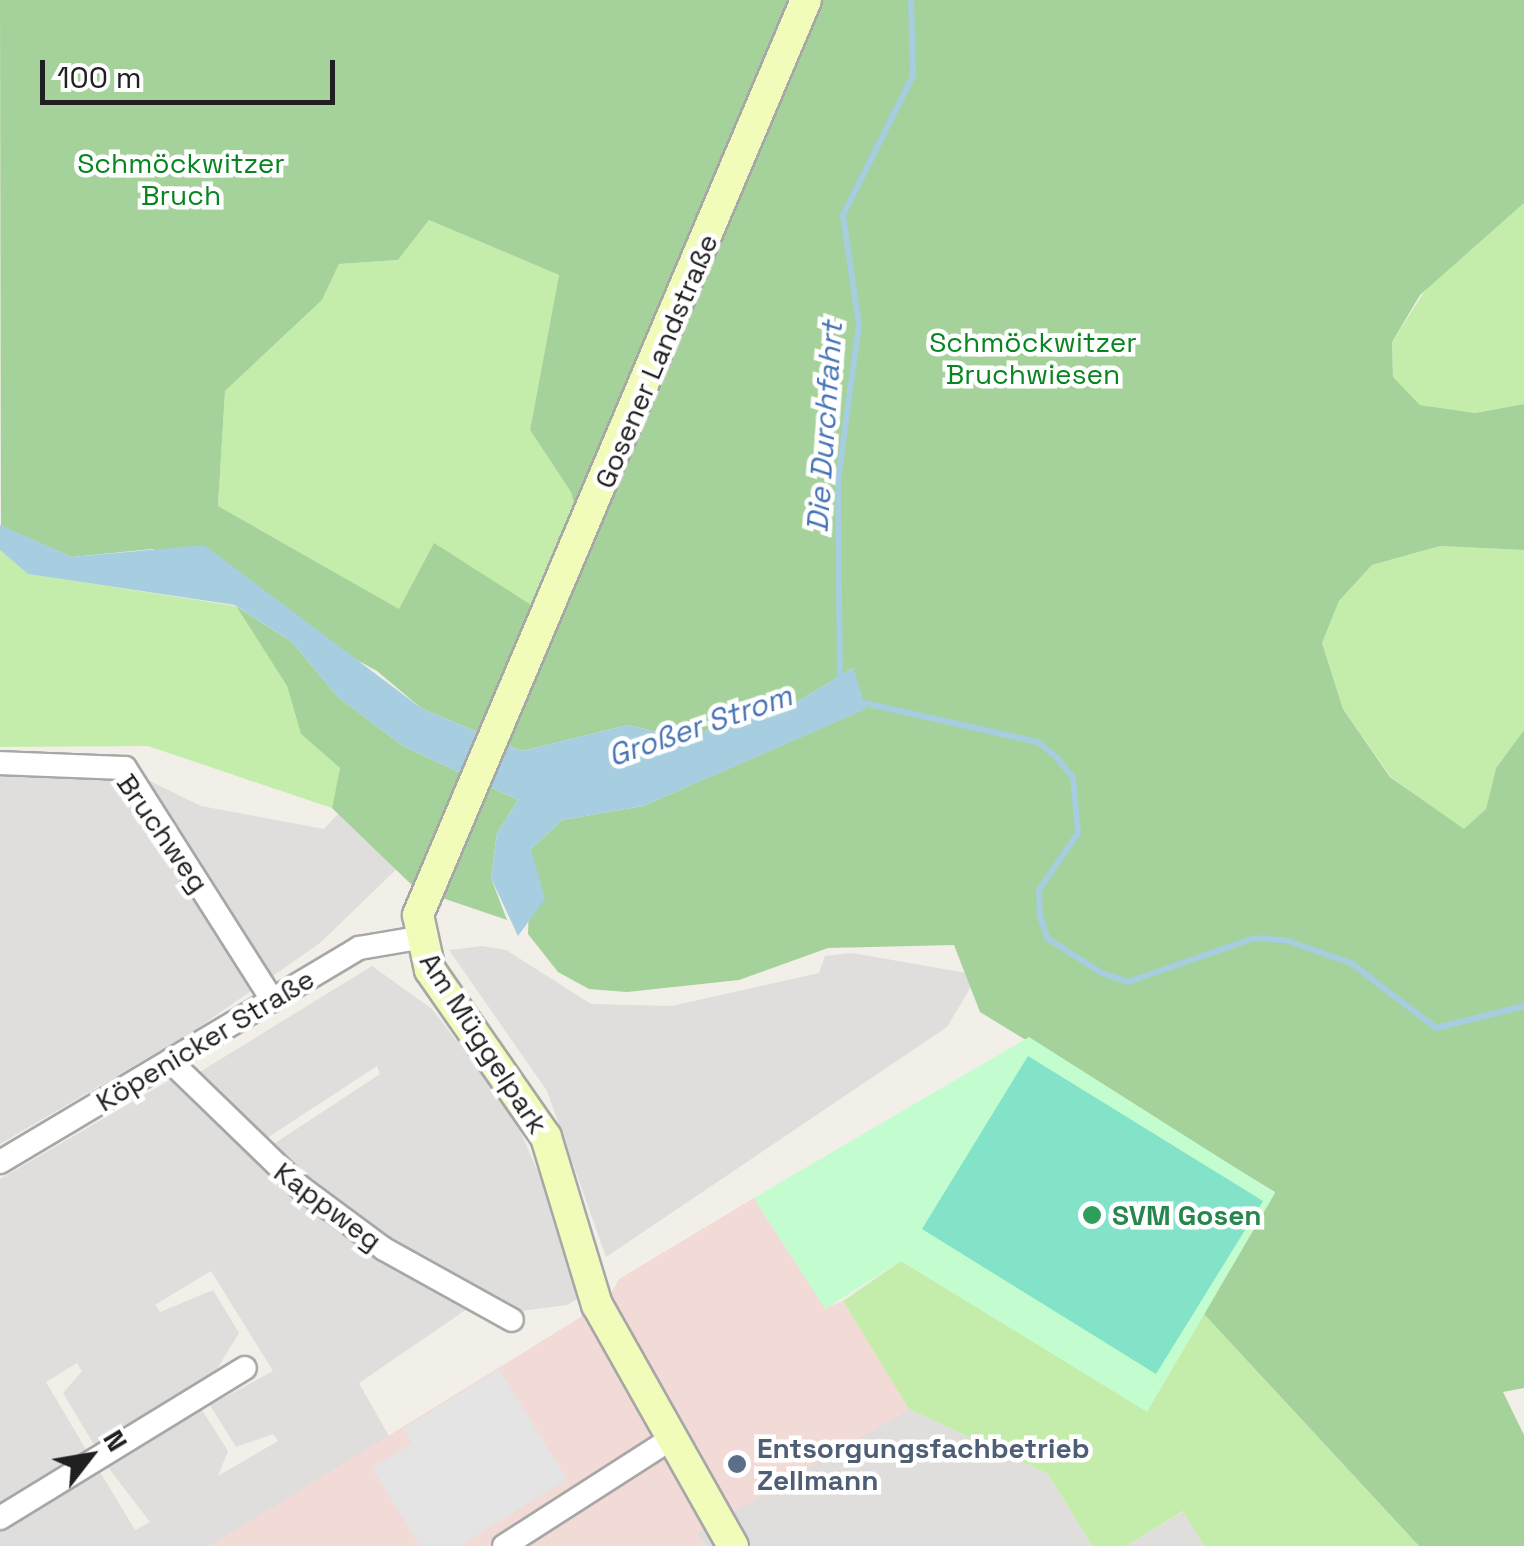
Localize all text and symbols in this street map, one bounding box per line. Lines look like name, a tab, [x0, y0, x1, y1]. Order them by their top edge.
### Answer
scale bar	[45, 40, 340, 102]
text: 100 m	[57, 58, 142, 97]
park label: Schmöckwitzer Bruch	[77, 146, 285, 212]
street label: Gosener Landstraße	[587, 229, 725, 493]
water label: Die Durchfahrt	[800, 320, 850, 534]
park label: Schmöckwitzer Bruchwiesen	[929, 325, 1137, 391]
water label: Großer Strom	[603, 678, 797, 774]
street label: Bruchweg	[110, 767, 216, 899]
street label: Am Müggelpark	[413, 946, 555, 1140]
street label: Köpenicker Straße	[90, 962, 320, 1118]
street label: Kappweg	[268, 1155, 388, 1257]
place label: SVM Gosen	[1112, 1198, 1262, 1232]
marker: SVM Gosen	[1081, 1204, 1103, 1226]
north arrow	[40, 1406, 140, 1506]
text: N	[95, 1423, 136, 1458]
place label: Entsorgungsfachbetrieb Zellmann	[757, 1431, 1090, 1497]
marker: Entsorgungsfachbetrieb Zellmann	[726, 1453, 748, 1475]

